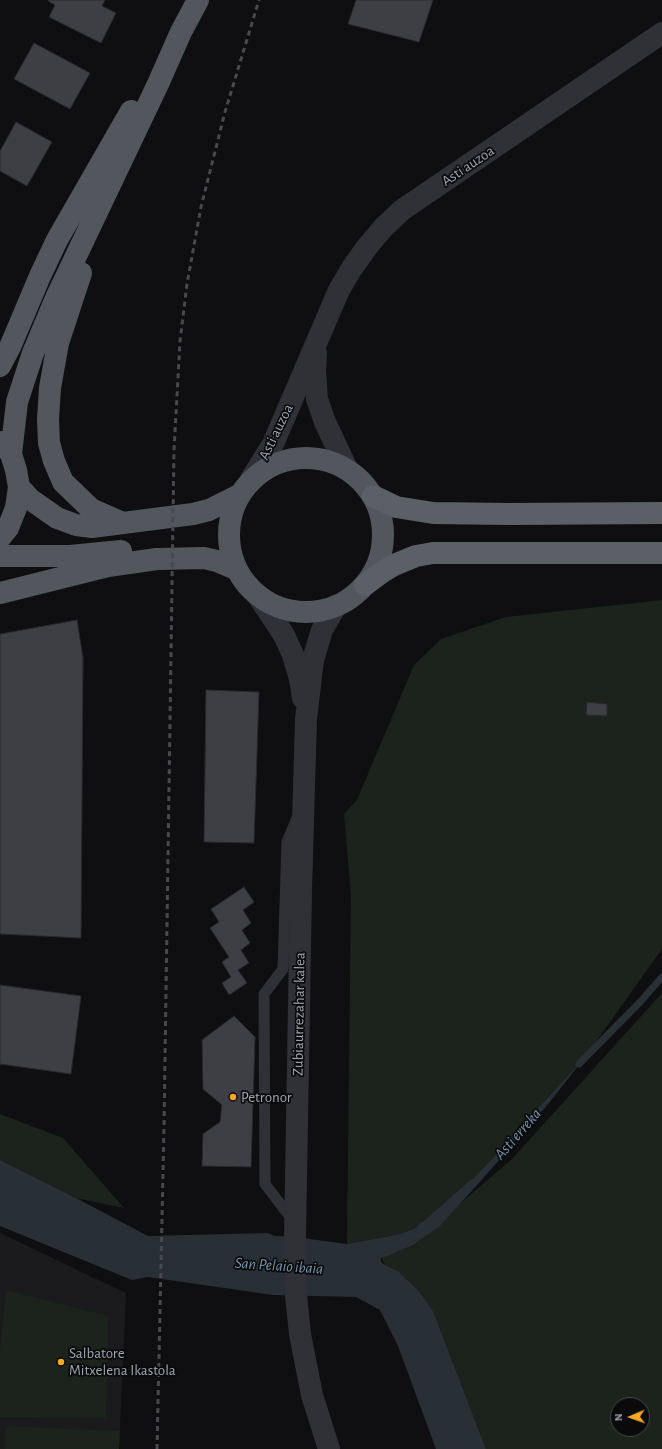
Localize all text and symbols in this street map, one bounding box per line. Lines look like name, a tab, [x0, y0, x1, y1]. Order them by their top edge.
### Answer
street label: Asti auzoa	[438, 142, 498, 190]
street label: Asti auzoa	[255, 401, 297, 463]
street label: Zubiaurrezahar kalea	[289, 952, 309, 1076]
place label: Petronor	[241, 1088, 292, 1106]
marker: Petronor	[228, 1092, 238, 1102]
water label: Asti erreka	[491, 1104, 545, 1164]
water label: San Pelaio ibaia	[234, 1253, 324, 1279]
place label: Salbatore Mitxelena Ikastola	[69, 1344, 176, 1379]
marker: Salbatore Mitxelena Ikastola	[56, 1357, 66, 1367]
north arrow	[610, 1397, 650, 1437]
text: N	[613, 1413, 624, 1421]

